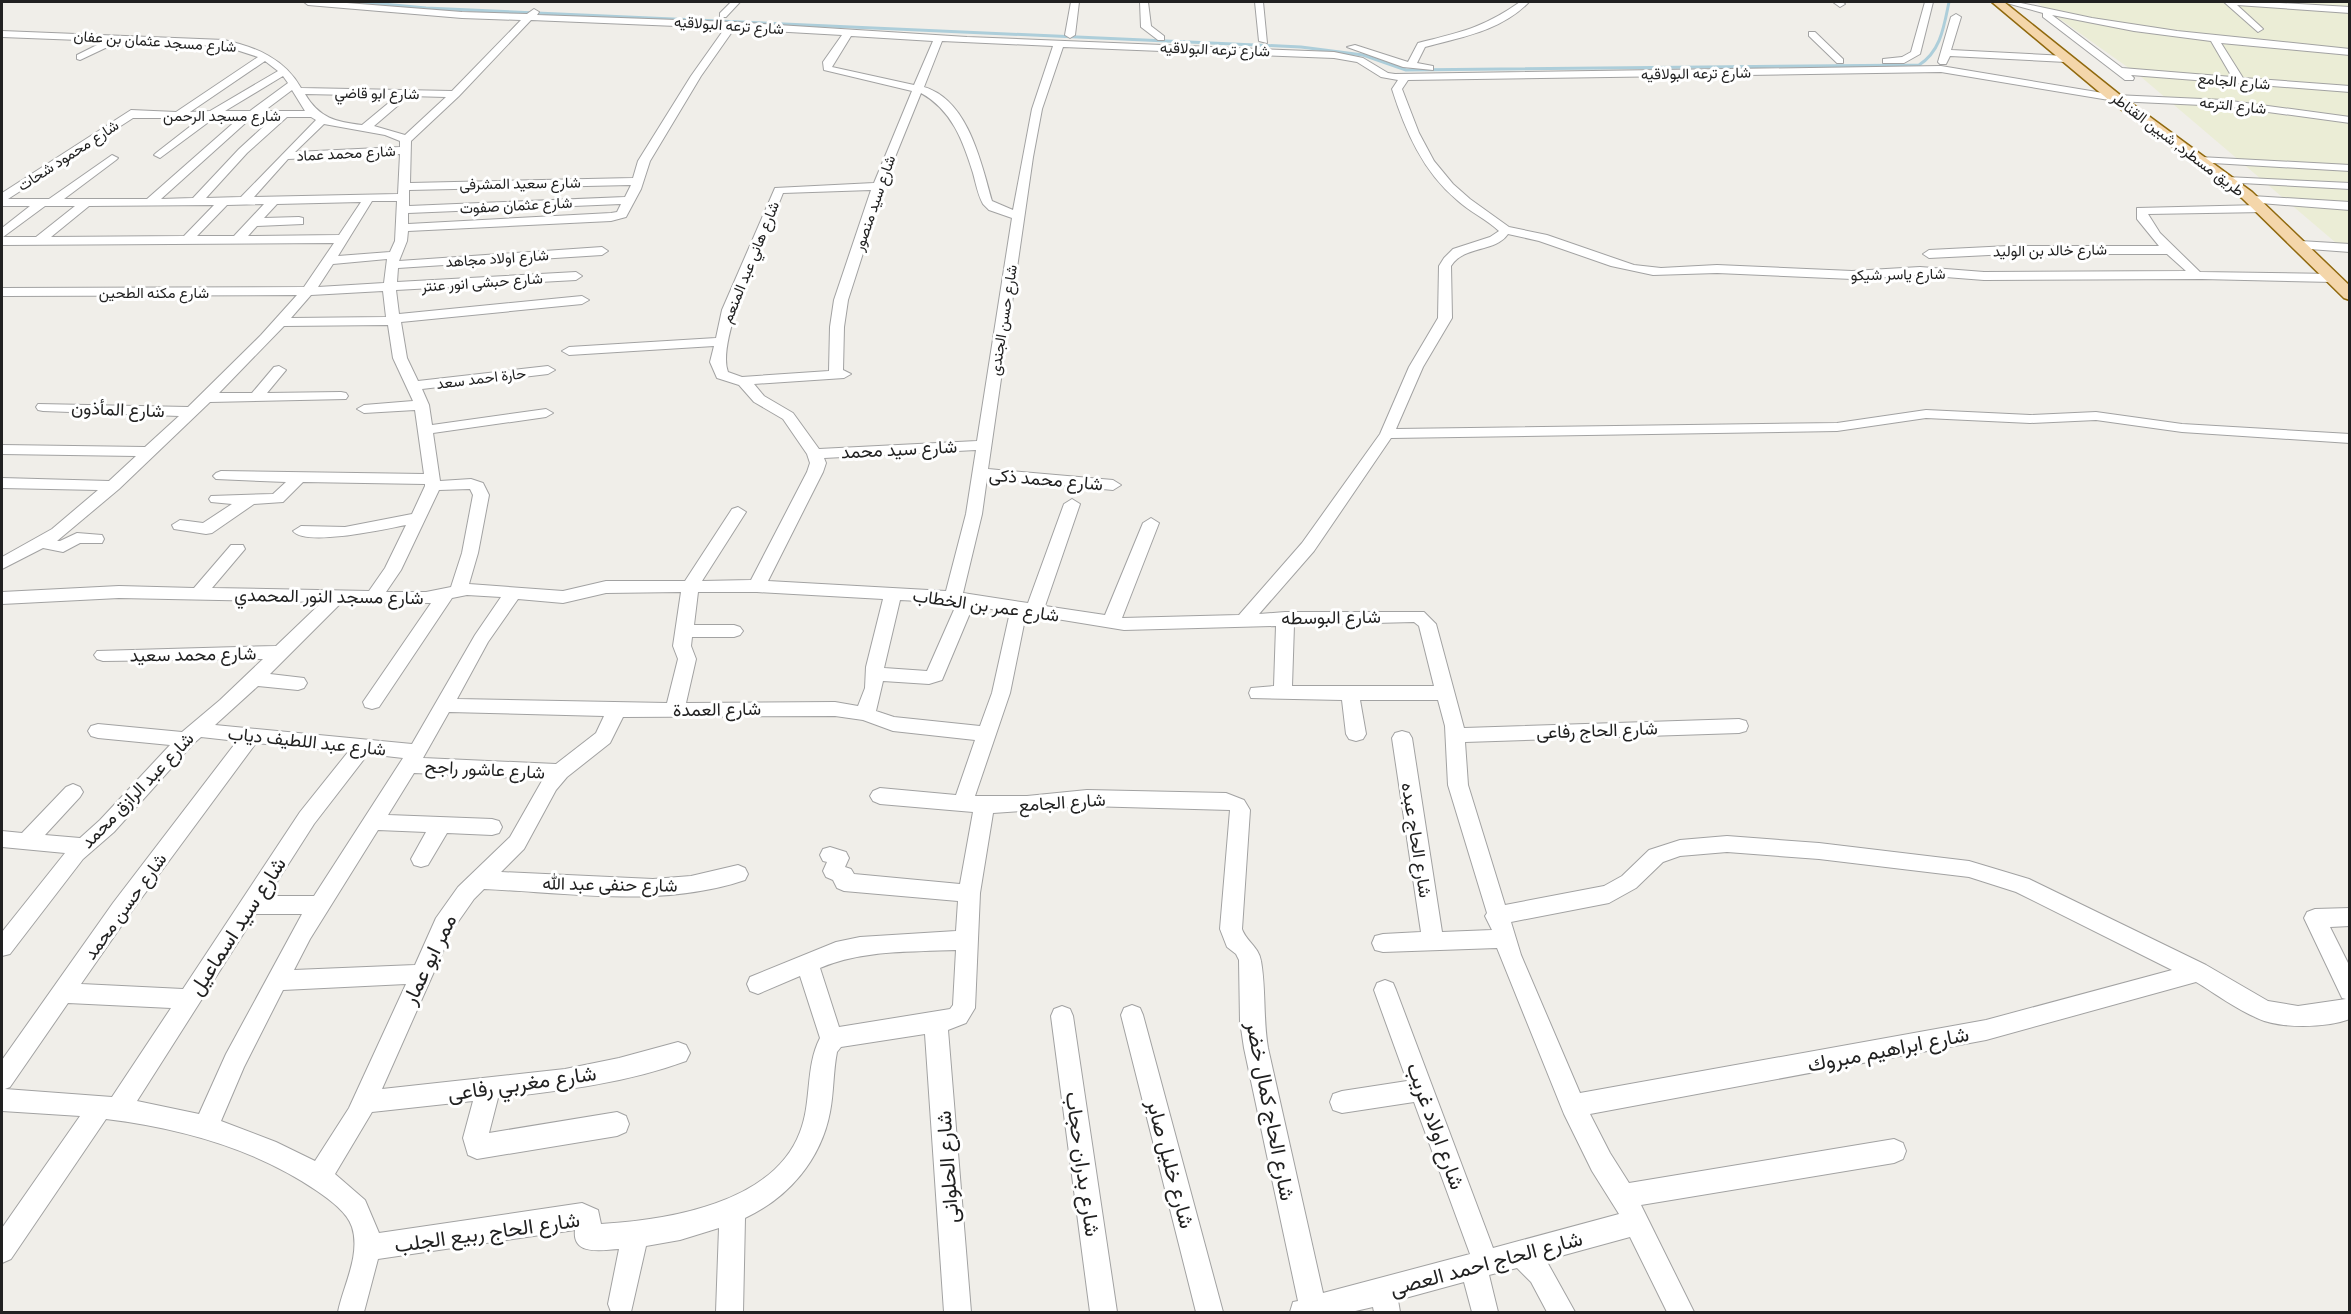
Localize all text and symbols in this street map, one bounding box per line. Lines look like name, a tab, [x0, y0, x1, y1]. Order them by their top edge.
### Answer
street label: شارع ترعه البولاقيه	[673, 11, 785, 40]
street label: شارع مسجد عثمان بن عفان	[73, 25, 237, 58]
street label: شارع ترعه البولاقيه	[1160, 37, 1271, 62]
street label: شارع ترعه البولاقيه	[1641, 62, 1751, 85]
street label: شارع الجامع	[2197, 67, 2271, 96]
street label: شارع ابو قاضي	[334, 82, 420, 107]
street label: طريق مسطرد, شبين القناطر	[2106, 86, 2249, 201]
street label: شارع الترعه	[2198, 91, 2268, 120]
street label: شارع مسجد الرحمن	[163, 105, 281, 127]
street label: شارع محمود شحات	[13, 114, 123, 196]
street label: شارع محمد عماد	[296, 140, 396, 167]
street label: شارع سيد منصور	[847, 152, 901, 255]
street label: شارع سعيد المشرفى	[459, 171, 581, 196]
street label: شارع عثمان صفوت	[459, 192, 573, 219]
street label: شارع هاني عبد المنعم	[716, 198, 787, 327]
street label: شارع خالد بن الوليد	[1993, 239, 2107, 262]
street label: شارع اولاد مجاهد	[445, 244, 550, 273]
street label: شارع حسن الجندى	[984, 263, 1023, 377]
street label: شارع ياسر شيكو	[1850, 263, 1946, 286]
street label: شارع حبشى انور عنتر	[420, 267, 544, 298]
street label: شارع مكنه الطحين	[99, 282, 209, 304]
street label: حارة احمد سعد	[435, 362, 527, 394]
street label: شارع المأذون	[71, 395, 165, 423]
street label: شارع سيد محمد	[840, 433, 958, 465]
street label: شارع محمد ذكى	[988, 462, 1104, 496]
street label: شارع مسجد النور المحمدي	[234, 582, 424, 613]
street label: شارع عمر بن الخطاب	[911, 582, 1061, 628]
street label: شارع البوسطه	[1281, 604, 1381, 630]
street label: شارع محمد سعيد	[129, 640, 257, 668]
street label: شارع العمدة	[673, 696, 761, 722]
street label: شارع الحاج رفاعى	[1536, 715, 1658, 745]
street label: شارع عبد اللطيف دياب	[227, 720, 387, 762]
street label: شارع عبد الرازق محمد	[75, 726, 199, 854]
street label: شارع عاشور راجح	[424, 753, 546, 785]
street label: شارع الحاج عبده	[1396, 781, 1438, 899]
street label: شارع الجامع	[1018, 786, 1106, 818]
street label: شارع حسن محمد	[78, 848, 172, 964]
street label: شارع سيد اسماعيل	[181, 851, 293, 1001]
street label: شارع حنفى عبد الله	[542, 870, 678, 898]
street label: ممر ابو عمار	[394, 909, 463, 1010]
street label: شارع الحاج كمال خضر	[1239, 1018, 1303, 1203]
street label: شارع ابراهيم مبروك	[1805, 1019, 1971, 1079]
street label: شارع مغربي رفاعى	[446, 1058, 599, 1111]
street label: شارع اولاد غريب	[1400, 1058, 1472, 1194]
street label: شارع بدران حجاب	[1058, 1090, 1108, 1238]
street label: شارع خليل صابر	[1140, 1095, 1202, 1232]
street label: شارع الحلوانى	[929, 1110, 965, 1224]
street label: شارع الحاج ربيع الجلب	[392, 1205, 582, 1259]
street label: شارع الحاج احمد العصى	[1387, 1223, 1585, 1303]

